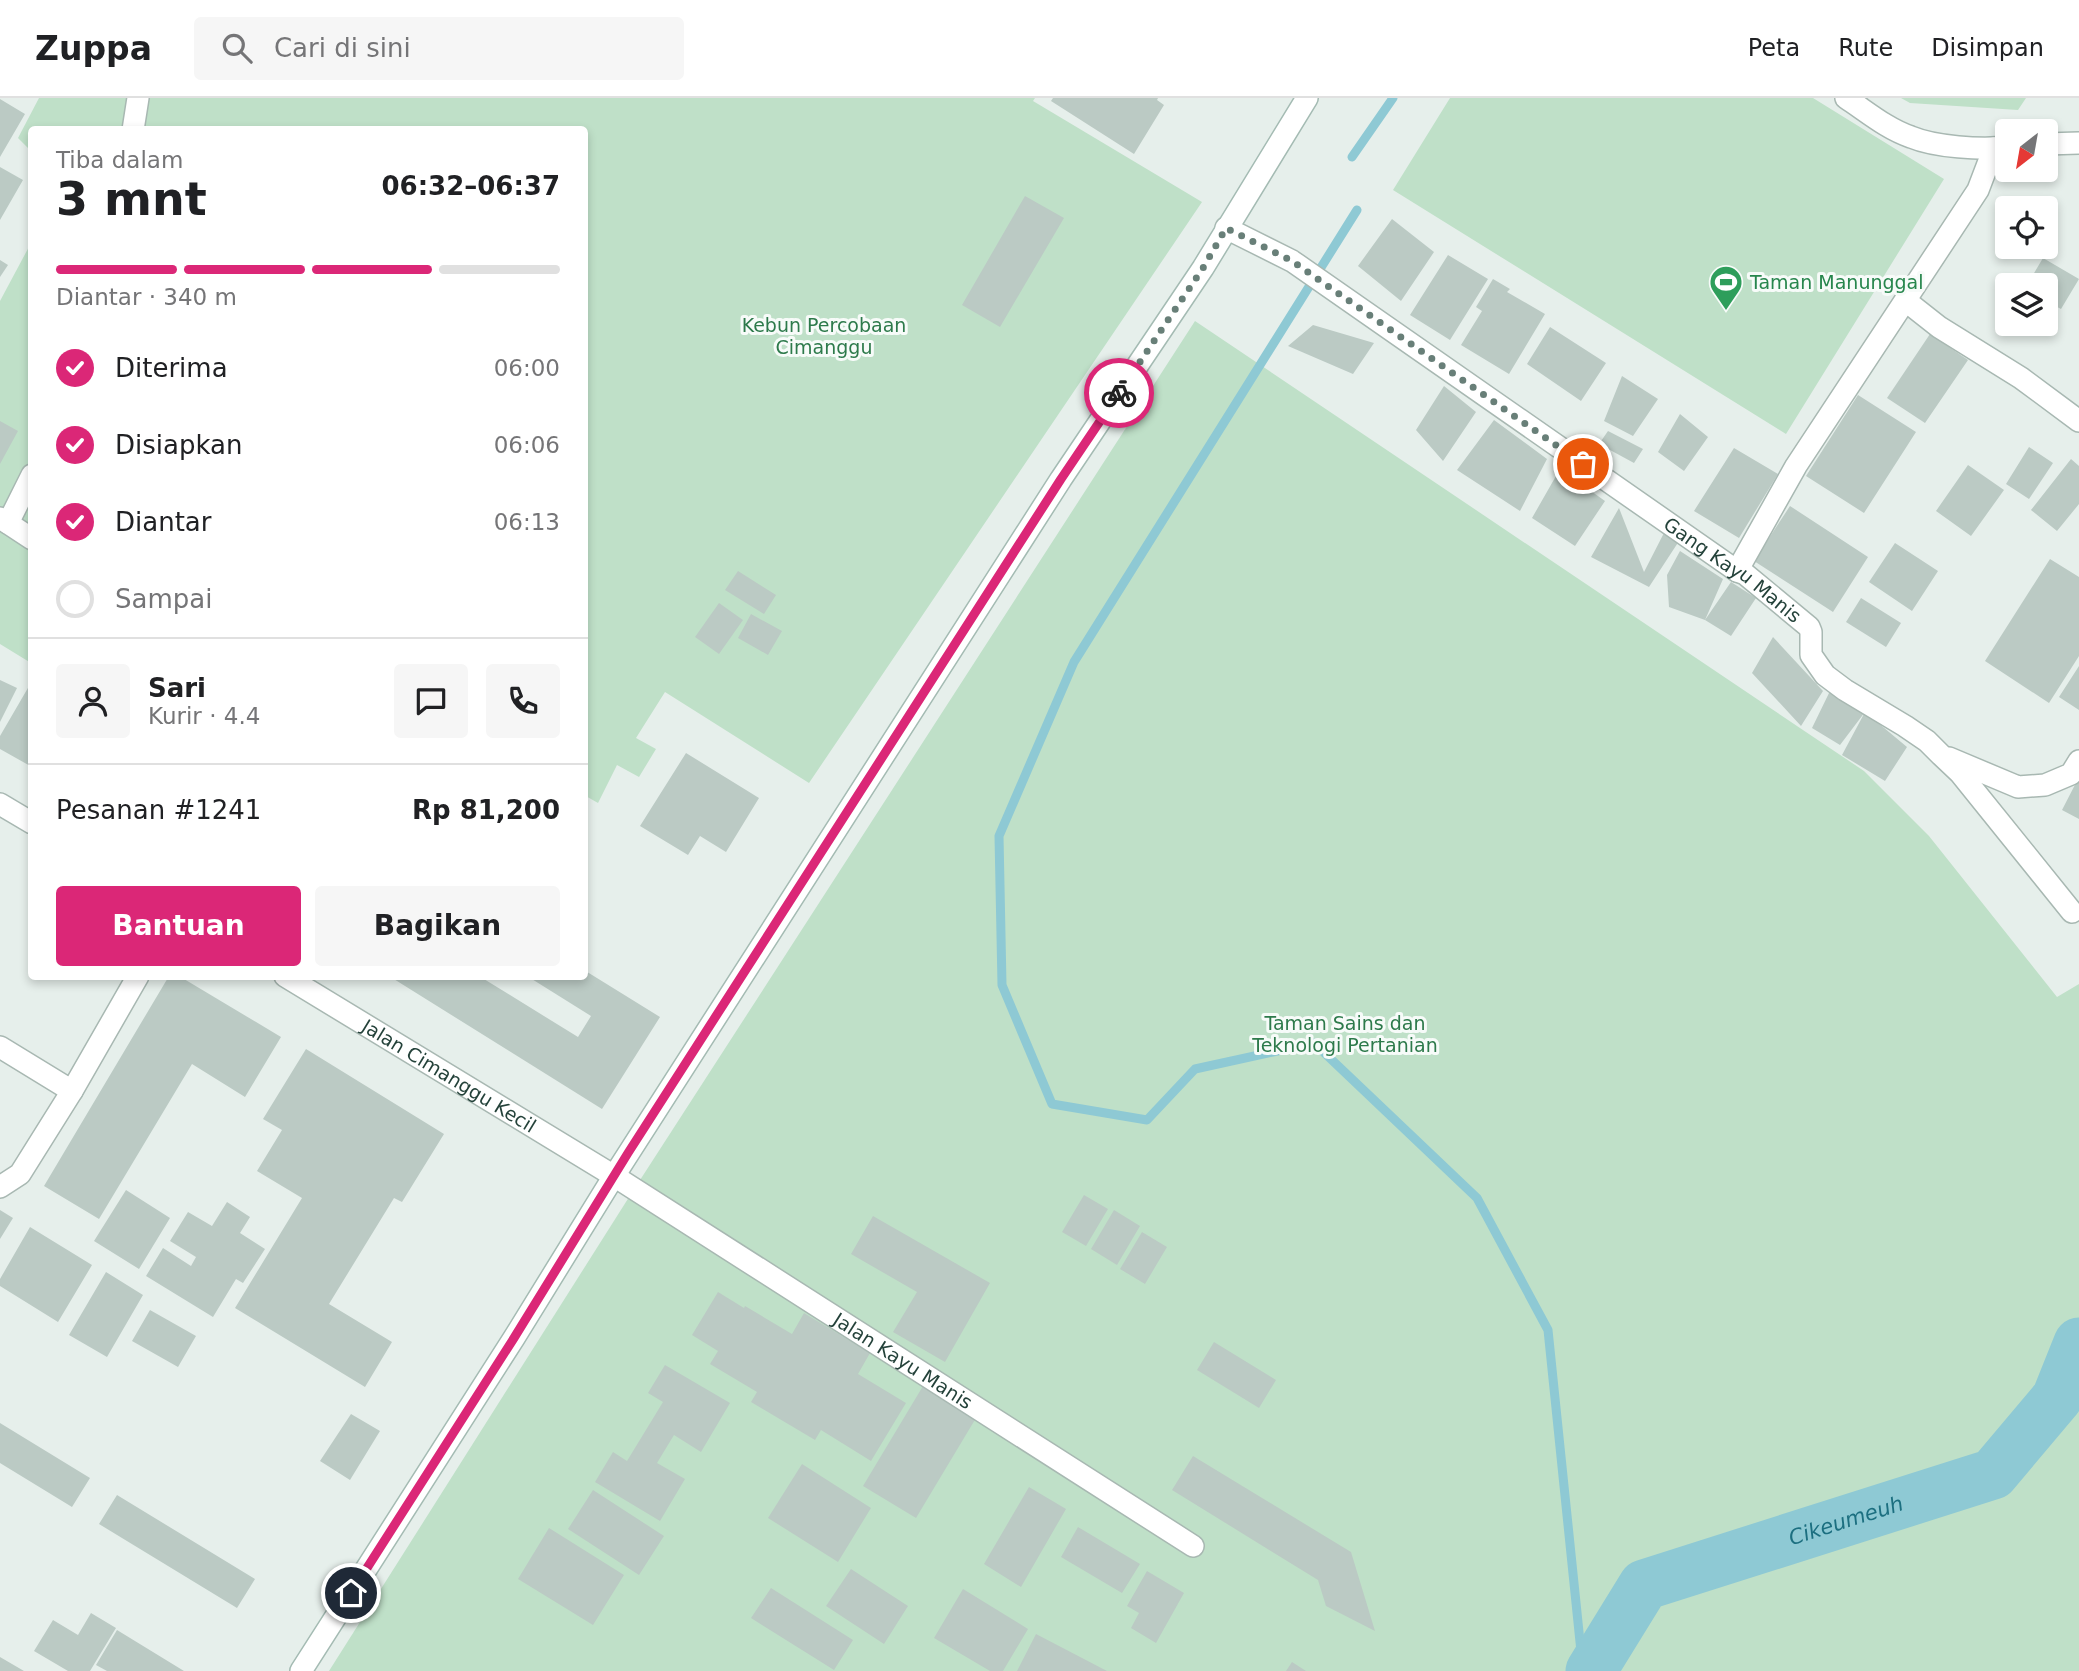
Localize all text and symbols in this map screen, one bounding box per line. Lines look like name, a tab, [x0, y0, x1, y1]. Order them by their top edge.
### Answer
search box	[194, 17, 684, 80]
text: Zuppa	[35, 29, 152, 68]
icon: search	[218, 29, 256, 67]
text: Cari di sini	[274, 33, 411, 63]
text: Peta	[1748, 34, 1800, 62]
text: Rute	[1838, 34, 1893, 62]
text: Disimpan	[1931, 34, 2044, 62]
north arrow	[1995, 119, 2058, 182]
map controls	[1995, 119, 2058, 336]
text: Tiba dalam	[56, 147, 183, 173]
text: 06:32–06:37	[381, 171, 560, 201]
text: 3 mnt	[56, 172, 207, 226]
button: locate	[1995, 196, 2058, 259]
sports icon: Taman Manunggal	[1707, 263, 1745, 312]
place label: Taman Manunggal	[1749, 271, 1924, 293]
button: layers	[1995, 273, 2058, 336]
text: Diantar · 340 m	[56, 284, 237, 310]
park label: Kebun Percobaan Cimanggu	[742, 314, 906, 358]
icon: check	[56, 349, 94, 387]
text: Diterima	[115, 353, 228, 383]
text: 06:00	[494, 355, 560, 381]
courier	[1084, 358, 1154, 428]
icon: bike	[1100, 374, 1138, 412]
icon: check	[56, 426, 94, 464]
text: Disiapkan	[115, 430, 242, 460]
text: 06:06	[494, 432, 560, 458]
pin	[1553, 434, 1613, 494]
icon: bag	[1564, 445, 1602, 483]
icon: check	[56, 503, 94, 541]
text: Diantar	[115, 507, 211, 537]
text: 06:13	[494, 509, 560, 535]
street label: Gang Kayu Manis	[1660, 512, 1806, 627]
text: Sampai	[115, 584, 212, 614]
button: person	[56, 664, 130, 738]
button: chat	[394, 664, 468, 738]
button: phone	[486, 664, 560, 738]
text: Sari	[148, 673, 206, 703]
text: Kurir · 4.4	[148, 703, 260, 729]
text: Pesanan #1241	[56, 795, 261, 825]
text: Rp 81,200	[412, 795, 560, 825]
button: Bantuan	[56, 886, 301, 966]
button: Bagikan	[315, 886, 560, 966]
park label: Taman Sains dan Teknologi Pertanian	[1251, 1012, 1438, 1056]
street label: Jalan Cimanggu Kecil	[357, 1014, 540, 1137]
street label: Jalan Kayu Manis	[829, 1308, 977, 1413]
water label: Cikeumeuh	[1786, 1491, 1906, 1550]
pin	[321, 1563, 381, 1623]
icon: home	[332, 1574, 370, 1612]

